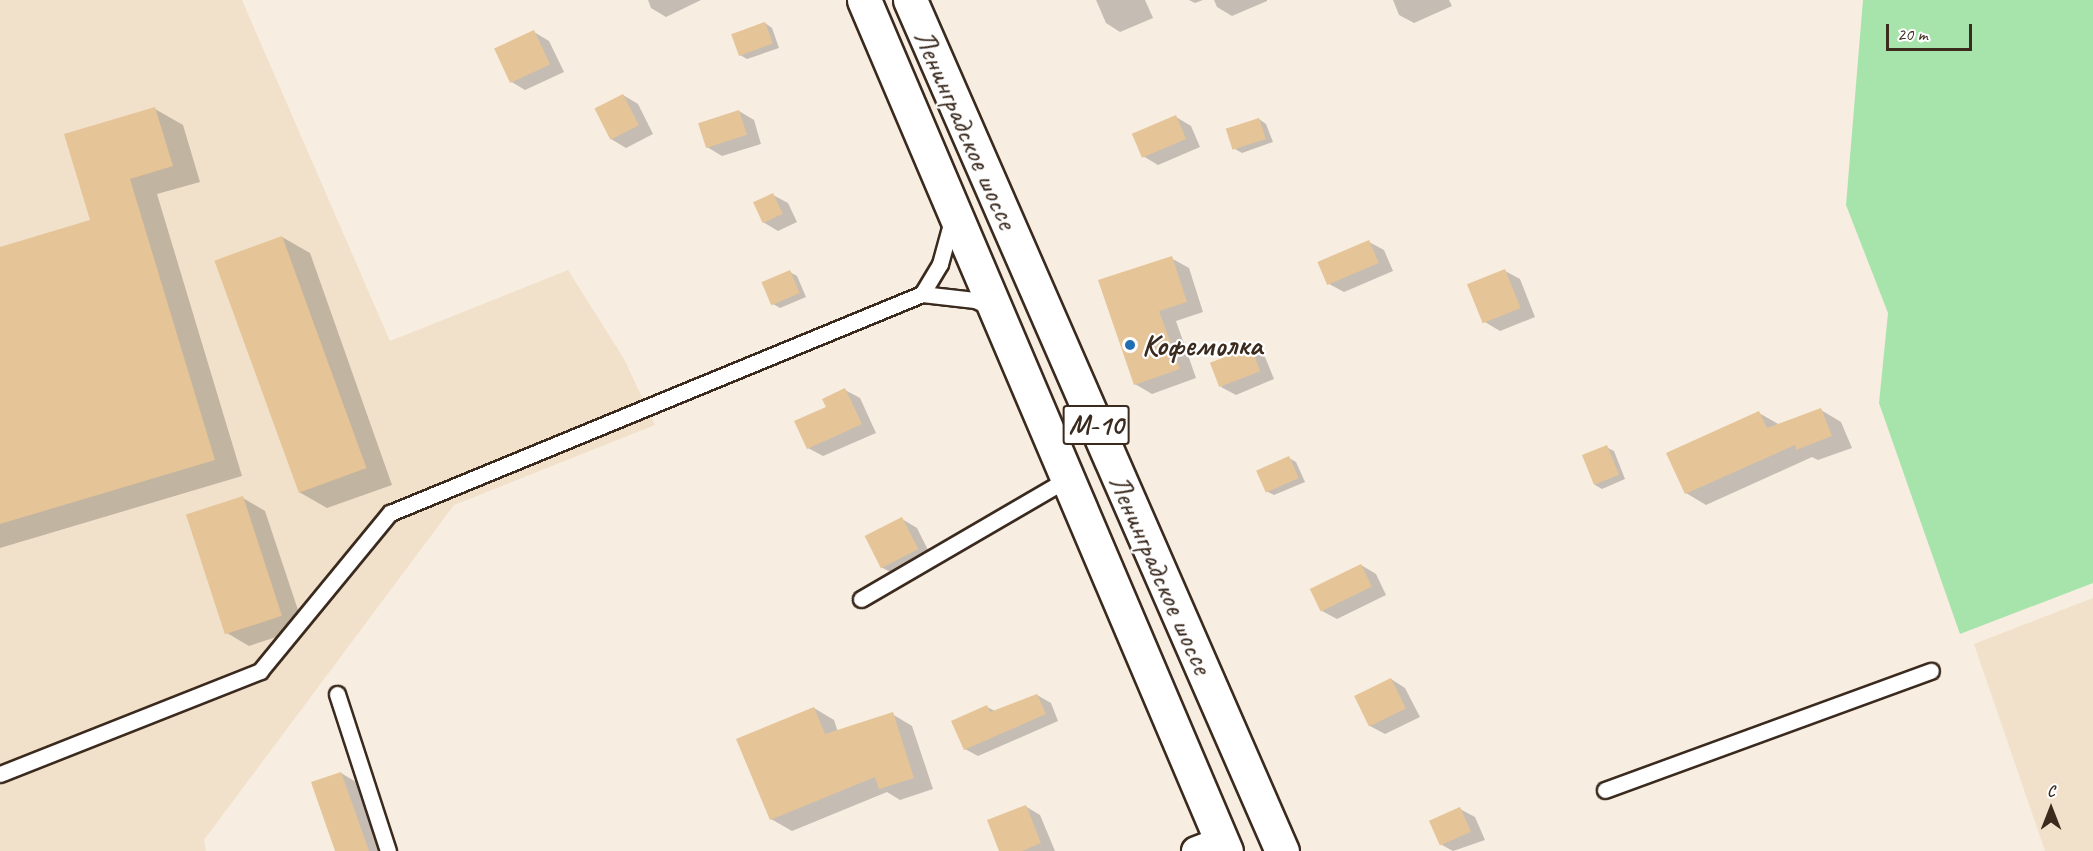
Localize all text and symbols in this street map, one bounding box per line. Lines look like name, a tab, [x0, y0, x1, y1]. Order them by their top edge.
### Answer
scale bar	[1889, 12, 1974, 50]
street label: Ленинградское шоссе	[906, 23, 1026, 235]
text: 20 m	[1897, 23, 1928, 45]
place label: Кофемолка	[1142, 327, 1262, 363]
marker: Кофемолка	[1123, 338, 1137, 352]
road number: М-10	[1062, 400, 1130, 450]
street label: Ленинградское шоссе	[1101, 468, 1221, 680]
north arrow	[2021, 779, 2081, 839]
text: С	[2047, 781, 2055, 801]

